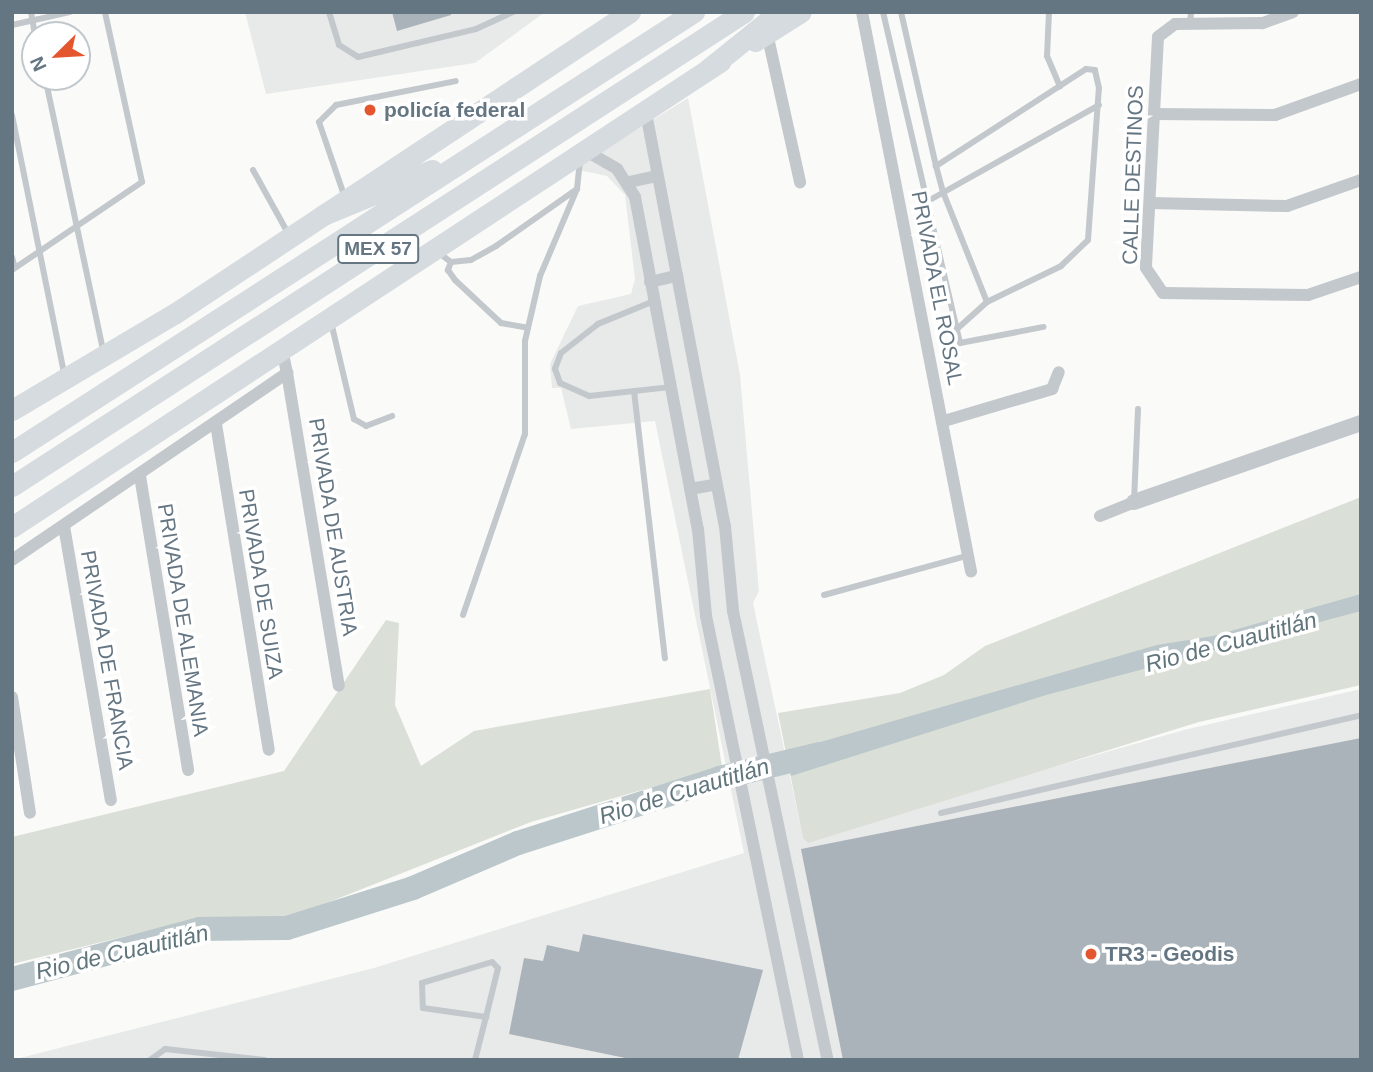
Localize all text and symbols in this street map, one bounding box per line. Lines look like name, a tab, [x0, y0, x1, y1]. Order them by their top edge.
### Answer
north arrow	[21, 21, 91, 91]
text: N	[26, 53, 51, 74]
street label: CALLE DESTINOS	[1117, 85, 1149, 265]
place label: policía federal	[384, 97, 525, 123]
marker: policía federal	[362, 102, 378, 118]
street label: PRIVADA EL ROSAL	[906, 188, 968, 388]
road number: MEX 57	[336, 233, 420, 264]
street label: PRIVADA DE AUSTRIA	[303, 415, 363, 639]
street label: PRIVADA DE SUIZA	[233, 487, 289, 681]
street label: PRIVADA DE ALEMANIA	[152, 501, 214, 739]
street label: PRIVADA DE FRANCIA	[75, 548, 139, 772]
water label: Rio de Cuautitlán	[1142, 606, 1320, 678]
water label: Rio de Cuautitlán	[596, 752, 772, 830]
water label: Rio de Cuautitlán	[33, 919, 211, 985]
place label: TR3 - Geodis	[1105, 941, 1235, 967]
marker: TR3 - Geodis	[1083, 946, 1099, 962]

